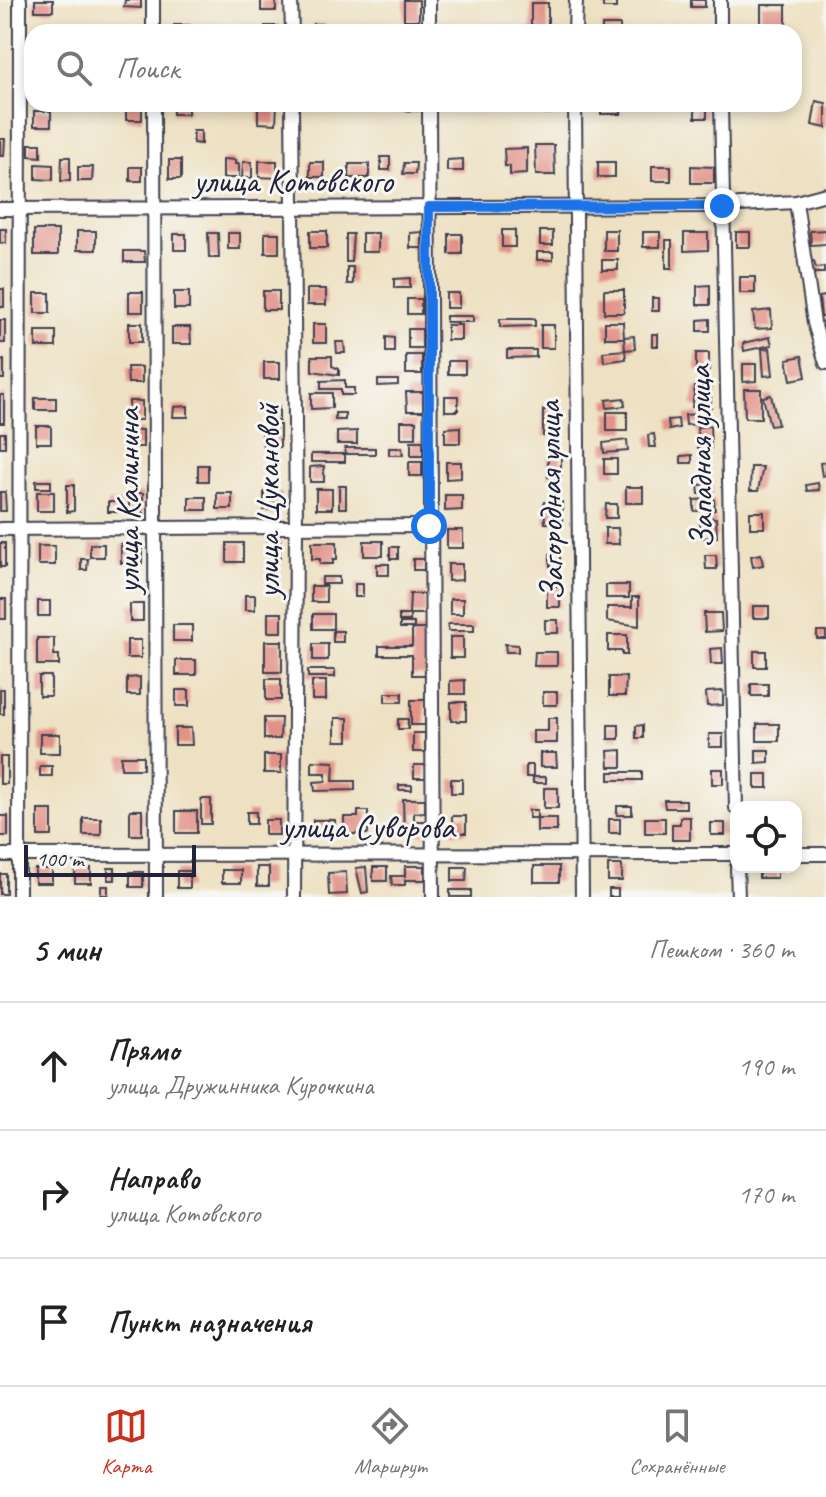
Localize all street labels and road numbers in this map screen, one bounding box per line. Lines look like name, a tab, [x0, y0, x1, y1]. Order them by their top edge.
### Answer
street label: улица Котовского	[191, 159, 395, 202]
street label: Западная улица	[677, 363, 723, 549]
street label: Загородная улица	[527, 398, 573, 601]
street label: улица Цукановой	[246, 402, 289, 600]
street label: улица Калинина	[106, 406, 149, 596]
street label: улица Суворова	[279, 805, 457, 848]

